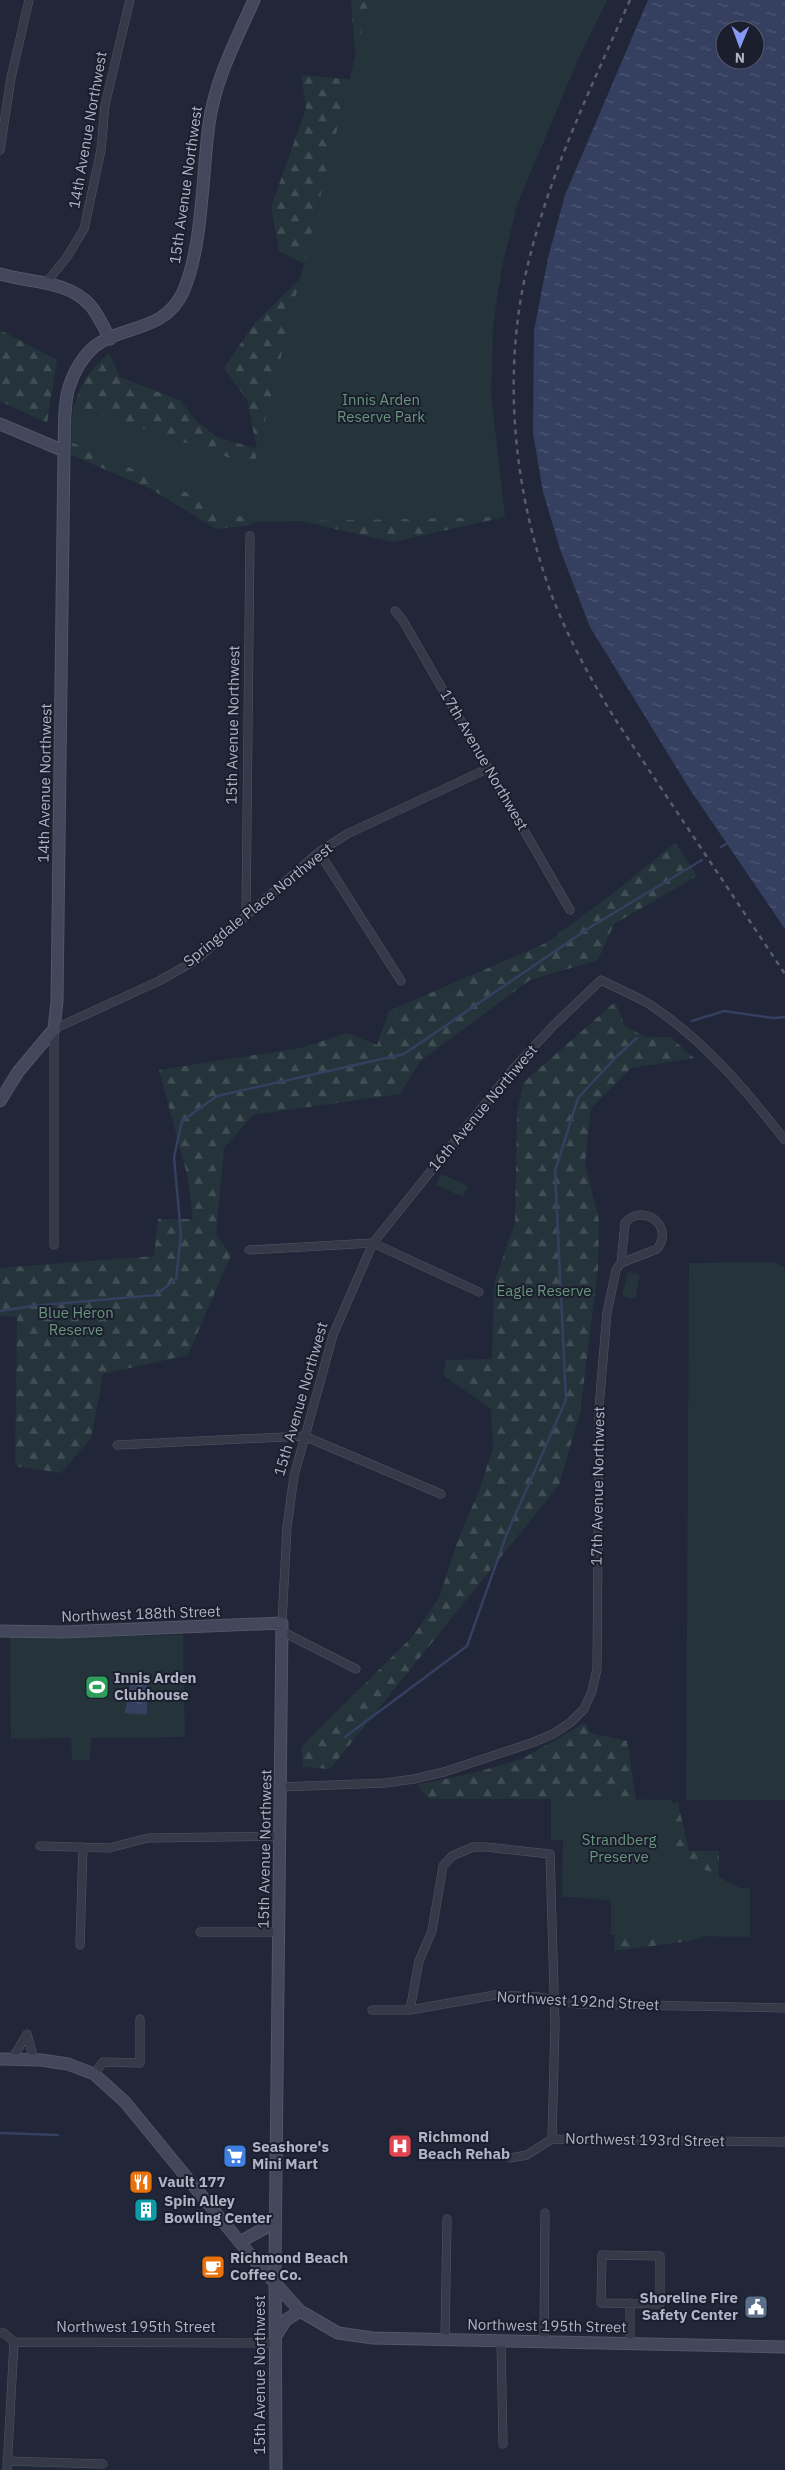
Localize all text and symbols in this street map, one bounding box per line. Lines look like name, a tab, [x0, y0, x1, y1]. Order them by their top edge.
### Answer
north arrow	[715, 20, 765, 70]
text: N	[735, 49, 745, 67]
street label: 14th Avenue Northwest	[64, 50, 111, 210]
street label: 15th Avenue Northwest	[165, 105, 206, 265]
park label: Innis Arden Reserve Park	[337, 390, 425, 426]
street label: 15th Avenue Northwest	[222, 645, 243, 805]
street label: 17th Avenue Northwest	[436, 686, 533, 834]
street label: 14th Avenue Northwest	[34, 703, 55, 863]
street label: Springdale Place Northwest	[179, 839, 336, 971]
street label: 16th Avenue Northwest	[424, 1041, 541, 1175]
park label: Eagle Reserve	[497, 1281, 591, 1300]
park label: Blue Heron Reserve	[38, 1303, 114, 1339]
street label: 15th Avenue Northwest	[269, 1320, 332, 1478]
street label: 17th Avenue Northwest	[587, 1406, 608, 1566]
street label: Northwest 188th Street	[61, 1601, 221, 1626]
place label: Innis Arden Clubhouse	[114, 1668, 197, 1704]
sports icon: Innis Arden Clubhouse	[84, 1674, 110, 1700]
street label: 15th Avenue Northwest	[254, 1769, 275, 1929]
park label: Strandberg Preserve	[582, 1830, 656, 1866]
street label: Northwest 192nd Street	[496, 1987, 660, 2014]
place label: Richmond Beach Rehab	[418, 2127, 510, 2163]
street label: Northwest 193rd Street	[565, 2129, 725, 2150]
hospital icon: Richmond Beach Rehab	[387, 2133, 413, 2159]
place label: Seashore's Mini Mart	[252, 2137, 329, 2173]
supermarket icon: Seashore's Mini Mart	[222, 2143, 248, 2169]
restaurant icon: Vault 177	[128, 2169, 154, 2195]
place label: Vault 177	[158, 2172, 225, 2191]
place label: Spin Alley Bowling Center	[164, 2191, 272, 2227]
building icon: Spin Alley Bowling Center	[133, 2197, 159, 2223]
place label: Richmond Beach Coffee Co.	[230, 2248, 348, 2284]
cafe icon: Richmond Beach Coffee Co.	[200, 2254, 226, 2280]
place label: Shoreline Fire Safety Center	[640, 2288, 738, 2324]
public building icon: Shoreline Fire Safety Center	[743, 2294, 769, 2320]
street label: 15th Avenue Northwest	[250, 2295, 269, 2455]
street label: Northwest 195th Street	[467, 2315, 627, 2336]
street label: Northwest 195th Street	[56, 2317, 216, 2336]

